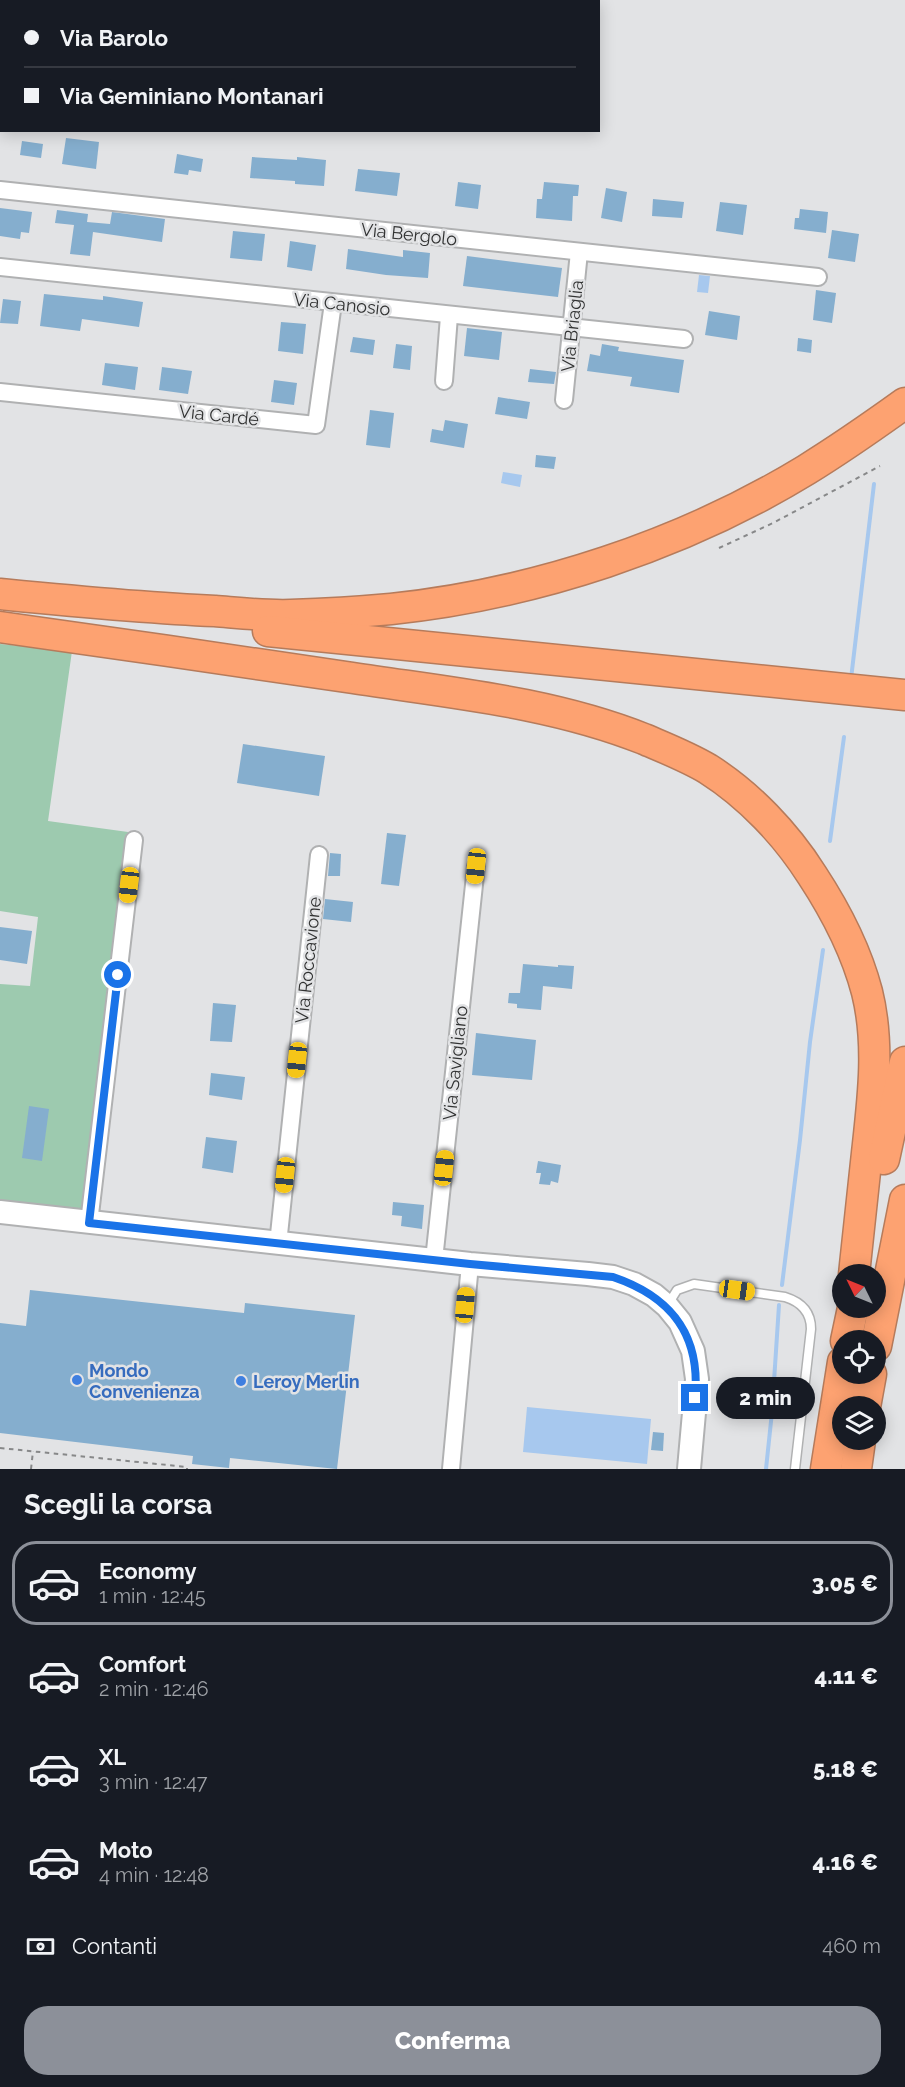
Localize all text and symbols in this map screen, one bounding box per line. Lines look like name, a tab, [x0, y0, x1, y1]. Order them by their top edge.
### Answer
text: Via Barolo	[60, 25, 168, 51]
text: Via Geminiano Montanari	[60, 83, 324, 109]
street label: Via Bergolo	[360, 219, 458, 250]
street label: Via Briaglia	[557, 279, 587, 373]
street label: Via Canosio	[293, 288, 392, 320]
street label: Via Cardé	[178, 400, 261, 430]
car	[465, 847, 487, 885]
car	[118, 866, 140, 904]
street label: Via Roccavione	[291, 895, 325, 1024]
route start	[104, 961, 131, 988]
street label: Via Savigliano	[439, 1004, 472, 1122]
car	[286, 1041, 308, 1079]
car	[433, 1149, 455, 1187]
car	[274, 1156, 296, 1194]
north arrow	[832, 1264, 886, 1318]
map controls	[832, 1264, 886, 1450]
car	[718, 1279, 756, 1301]
car	[454, 1286, 476, 1324]
button: locate	[832, 1330, 886, 1384]
place label: Mondo Convenienza	[89, 1360, 200, 1402]
place label: Leroy Merlin	[253, 1371, 360, 1392]
marker: Mondo Convenienza	[70, 1373, 84, 1387]
marker: Leroy Merlin	[234, 1374, 248, 1388]
callout: 2 min	[716, 1377, 815, 1419]
route end	[681, 1384, 708, 1411]
text: 2 min	[739, 1386, 792, 1410]
button: layers	[832, 1396, 886, 1450]
text: Scegli la corsa	[24, 1489, 212, 1520]
icon: car	[27, 1556, 81, 1610]
text: Economy	[99, 1558, 197, 1584]
text: 3.05 €	[812, 1570, 878, 1596]
text: 1 min · 12:45	[99, 1584, 206, 1608]
icon: car	[27, 1649, 81, 1703]
text: Comfort	[99, 1651, 186, 1677]
text: 4.11 €	[815, 1663, 878, 1689]
text: 2 min · 12:46	[99, 1677, 209, 1701]
icon: car	[27, 1742, 81, 1796]
text: XL	[99, 1744, 126, 1770]
text: 5.18 €	[813, 1756, 878, 1782]
text: 3 min · 12:47	[99, 1770, 207, 1794]
icon: car	[27, 1835, 81, 1889]
text: Moto	[99, 1837, 153, 1863]
text: 4.16 €	[813, 1849, 878, 1875]
text: 4 min · 12:48	[99, 1863, 209, 1887]
icon: cash	[24, 1930, 57, 1963]
text: Contanti	[72, 1933, 157, 1959]
text: 460 m	[822, 1934, 881, 1958]
button: Conferma	[24, 2006, 881, 2075]

